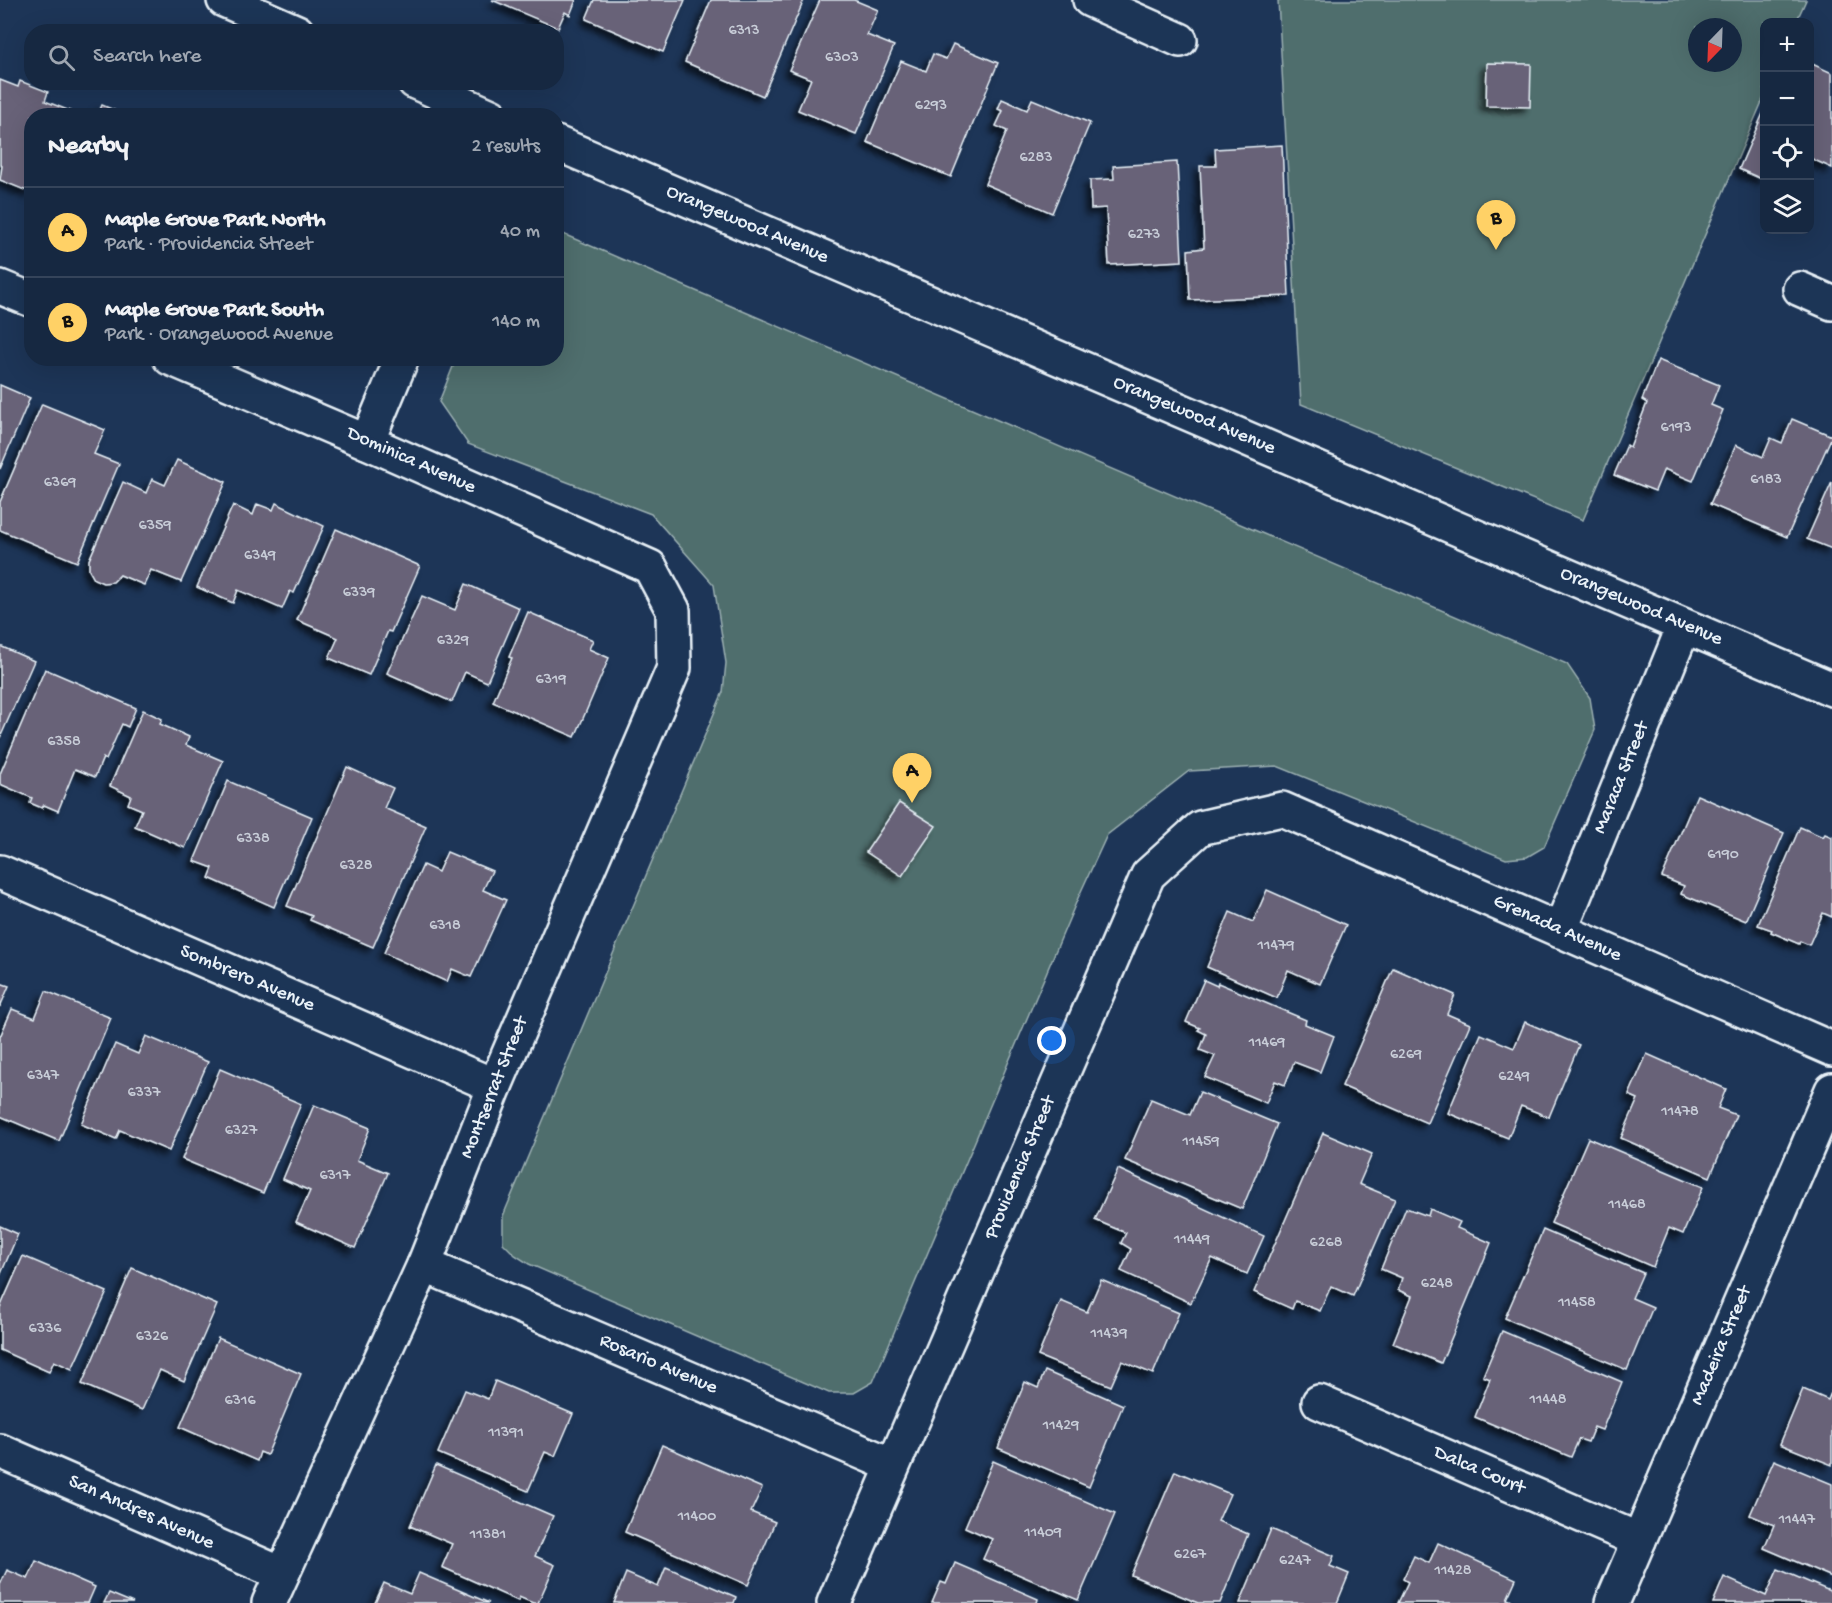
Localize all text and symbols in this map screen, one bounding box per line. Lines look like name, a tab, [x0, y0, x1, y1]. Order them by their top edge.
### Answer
north arrow	[1688, 18, 1742, 72]
map controls	[1760, 18, 1814, 234]
button: +	[1760, 18, 1814, 72]
house number: 6313	[728, 22, 760, 41]
search box	[24, 24, 564, 90]
icon: search	[45, 41, 78, 74]
text: Search here	[93, 44, 201, 70]
house number: 6303	[825, 49, 859, 68]
button: −	[1760, 72, 1814, 126]
house number: 6293	[915, 97, 947, 116]
button: locate	[1760, 126, 1814, 180]
text: Nearby	[48, 132, 129, 163]
text: 2 results	[471, 136, 540, 159]
house number: 6283	[1019, 149, 1053, 168]
street label: Orangewood Avenue	[662, 180, 832, 270]
button: layers	[1760, 180, 1814, 234]
pin: B	[1476, 200, 1516, 250]
text: Maple Grove Park North	[105, 208, 326, 234]
text: A	[62, 221, 73, 244]
text: 40 m	[500, 221, 540, 244]
house number: 6273	[1128, 226, 1160, 245]
text: Park · Providencia Street	[105, 234, 312, 257]
text: Maple Grove Park South	[105, 298, 324, 324]
text: B	[62, 311, 73, 334]
text: 140 m	[492, 311, 540, 334]
text: Park · Orangewood Avenue	[105, 324, 333, 347]
street label: Orangewood Avenue	[1109, 371, 1279, 461]
house number: 6193	[1661, 419, 1691, 438]
street label: Dominica Avenue	[341, 421, 480, 500]
house number: 6183	[1750, 471, 1782, 490]
house number: 6369	[44, 474, 76, 493]
house number: 6359	[139, 517, 171, 536]
house number: 6349	[244, 547, 276, 566]
street label: Orangewood Avenue	[1556, 562, 1726, 652]
house number: 6339	[343, 584, 375, 603]
house number: 6329	[437, 632, 469, 651]
house number: 6319	[536, 671, 566, 690]
street label: Maraca Street	[1589, 717, 1656, 838]
house number: 6358	[47, 733, 81, 752]
pin: A	[892, 754, 932, 803]
house number: 6338	[236, 830, 270, 849]
house number: 6190	[1707, 846, 1739, 865]
house number: 6328	[339, 857, 373, 876]
street label: Grenada Avenue	[1489, 890, 1625, 968]
house number: 6318	[429, 917, 461, 936]
house number: 11479	[1257, 937, 1294, 956]
street label: Sombrero Avenue	[176, 940, 318, 1018]
street label: Montserrat Street	[456, 1012, 535, 1162]
your location	[1037, 1026, 1066, 1055]
house number: 11469	[1248, 1034, 1285, 1053]
house number: 6269	[1390, 1046, 1422, 1065]
house number: 6347	[27, 1067, 60, 1086]
house number: 6249	[1498, 1068, 1530, 1087]
house number: 6337	[127, 1084, 161, 1103]
street label: Providencia Street	[980, 1091, 1062, 1244]
house number: 11478	[1660, 1103, 1699, 1122]
house number: 6327	[225, 1122, 258, 1141]
house number: 11459	[1182, 1133, 1219, 1152]
house number: 6317	[319, 1167, 351, 1186]
house number: 11468	[1607, 1196, 1646, 1215]
house number: 11449	[1173, 1231, 1210, 1250]
house number: 6268	[1310, 1234, 1343, 1253]
house number: 6248	[1421, 1275, 1453, 1294]
street label: Madeira Street	[1686, 1281, 1758, 1409]
house number: 11458	[1557, 1294, 1596, 1313]
house number: 6336	[29, 1320, 62, 1339]
house number: 11439	[1090, 1325, 1127, 1344]
house number: 6326	[136, 1328, 169, 1347]
street label: Rosario Avenue	[596, 1330, 721, 1400]
house number: 11448	[1529, 1391, 1567, 1410]
house number: 6316	[225, 1392, 256, 1411]
house number: 11429	[1042, 1417, 1079, 1436]
house number: 11391	[487, 1424, 524, 1443]
street label: Dalca Court	[1428, 1441, 1530, 1501]
street label: San Andres Avenue	[64, 1471, 218, 1556]
house number: 11400	[677, 1508, 716, 1527]
house number: 11447	[1778, 1511, 1816, 1530]
house number: 11409	[1023, 1524, 1062, 1543]
house number: 11381	[469, 1526, 506, 1545]
house number: 6267	[1174, 1546, 1207, 1565]
house number: 6247	[1279, 1552, 1312, 1571]
house number: 11428	[1433, 1562, 1472, 1581]

